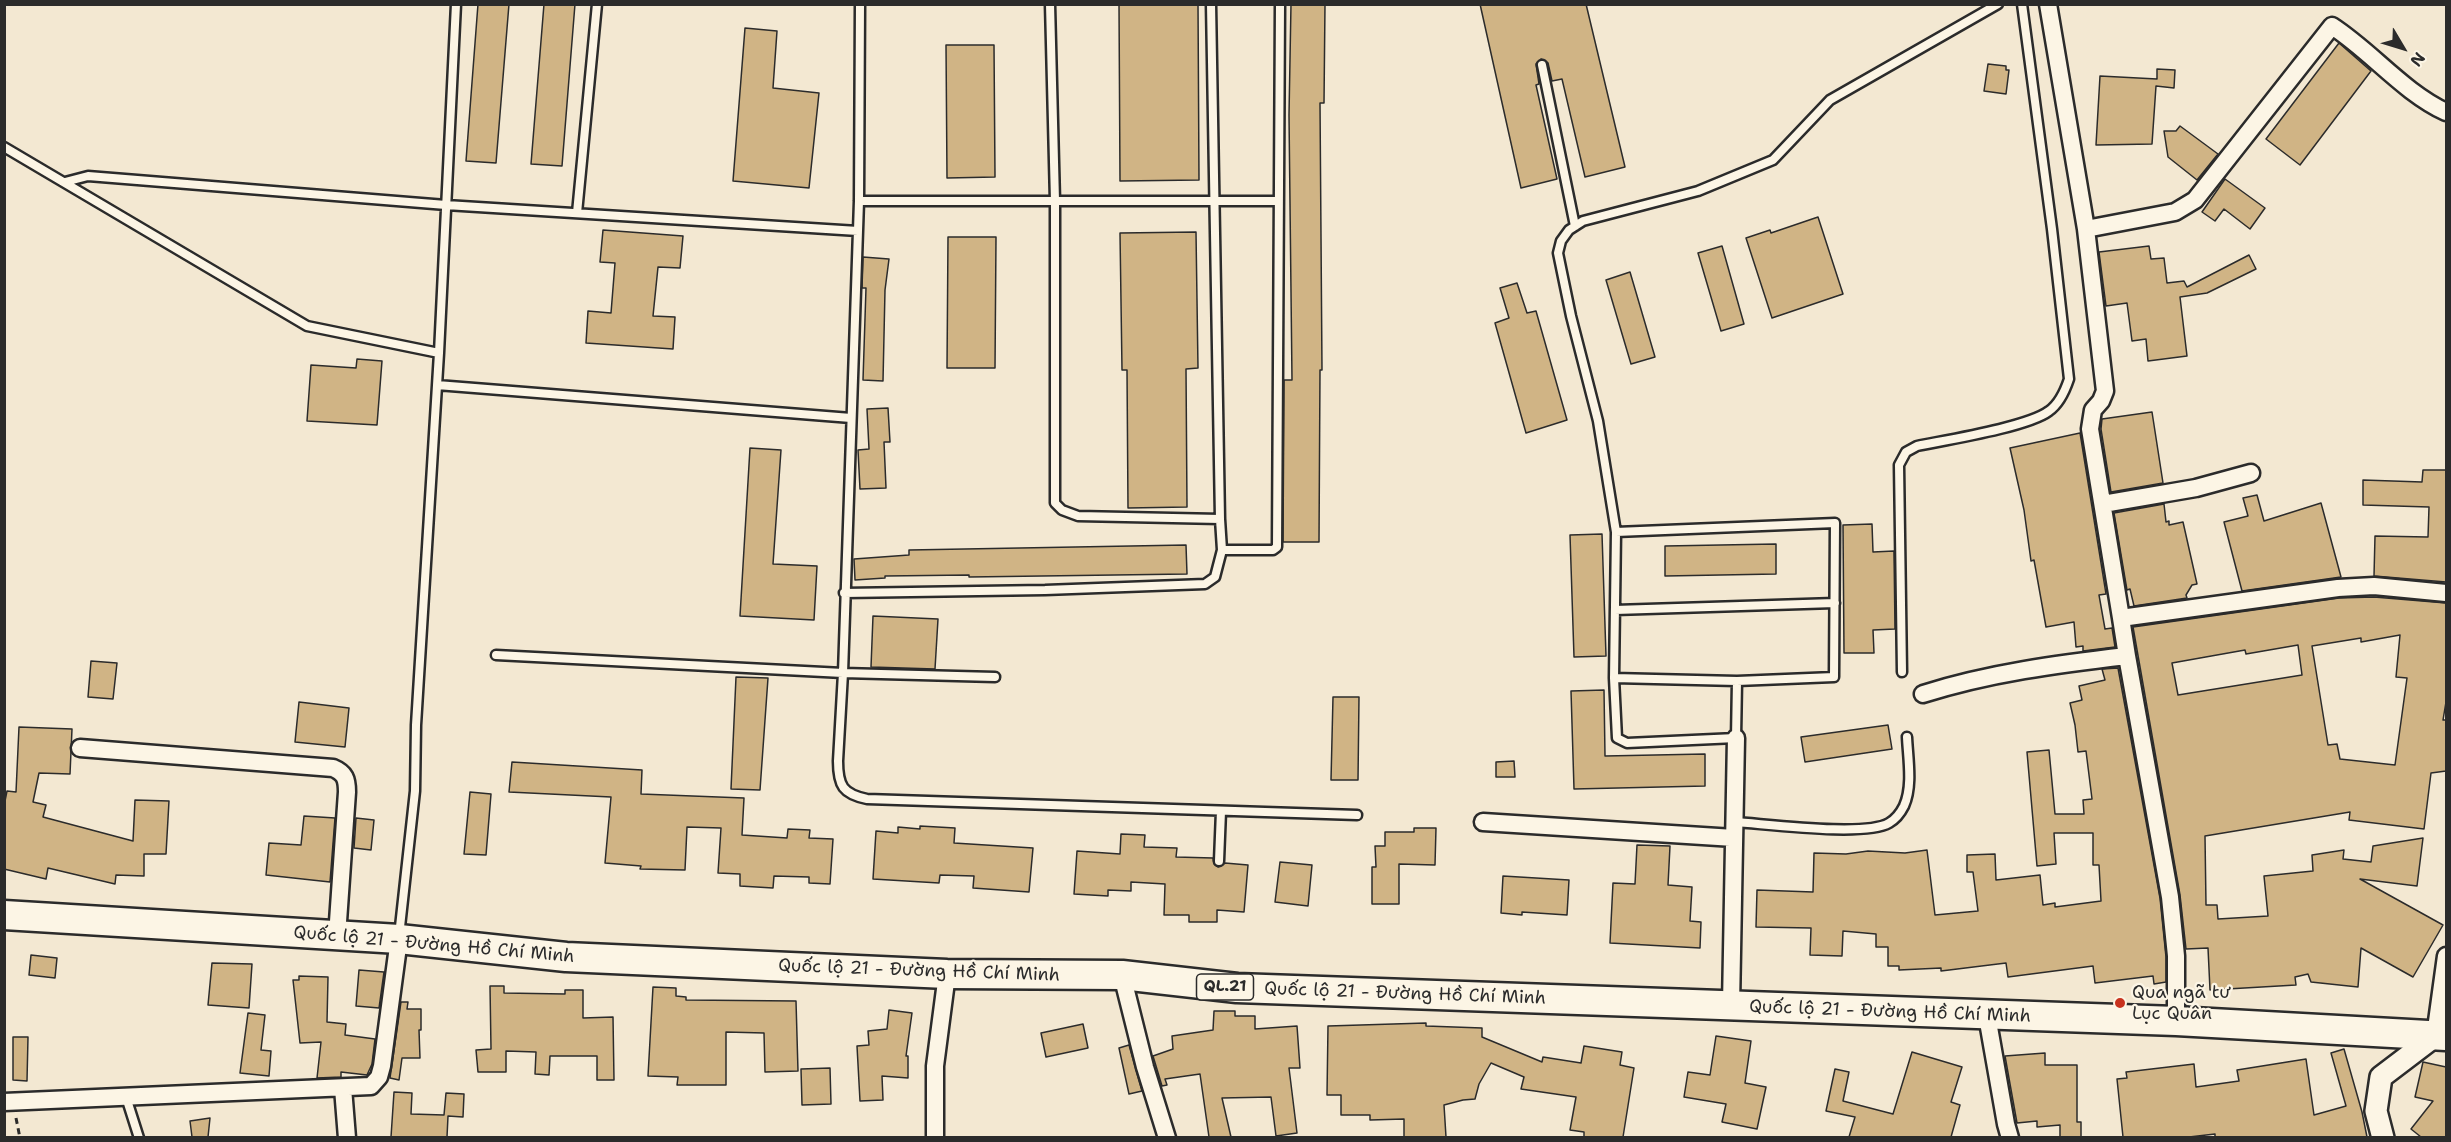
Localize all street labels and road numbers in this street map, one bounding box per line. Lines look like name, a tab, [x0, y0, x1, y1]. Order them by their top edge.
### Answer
street label: Quốc lộ 21 - Đường Hồ Chí Minh	[293, 922, 575, 968]
street label: Quốc lộ 21 - Đường Hồ Chí Minh	[778, 955, 1060, 987]
road number: QL.21	[1196, 974, 1254, 1000]
street label: Quốc lộ 21 - Đường Hồ Chí Minh	[1264, 978, 1546, 1010]
street label: Quốc lộ 21 - Đường Hồ Chí Minh	[1749, 996, 2031, 1028]

